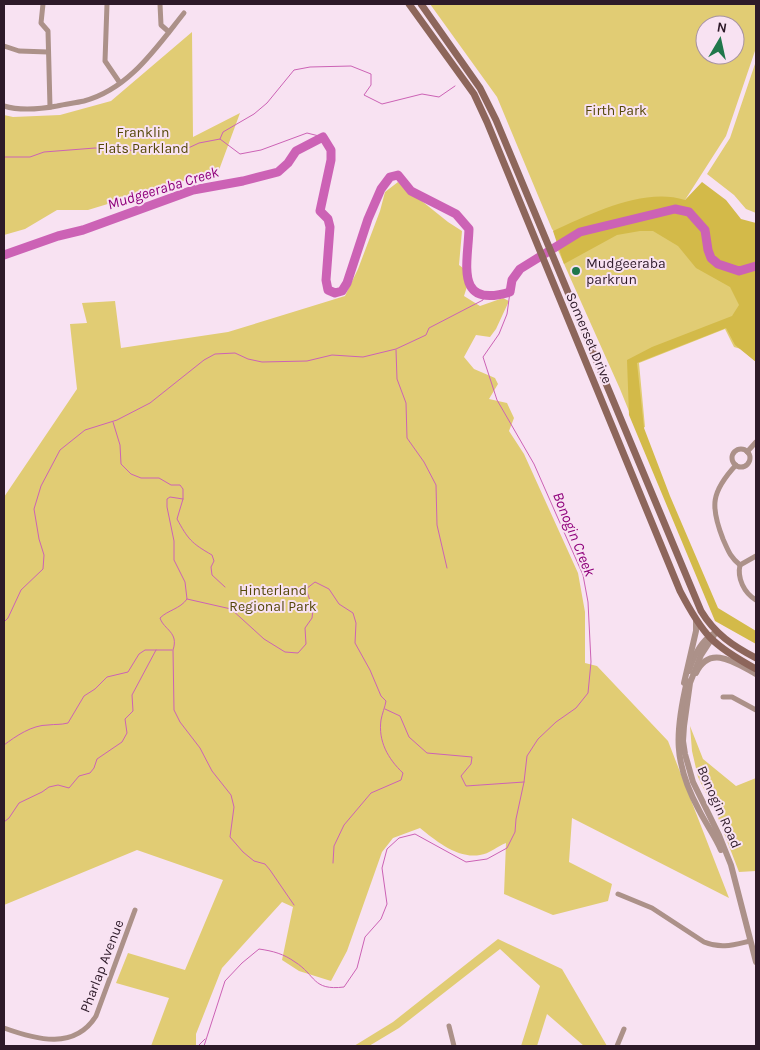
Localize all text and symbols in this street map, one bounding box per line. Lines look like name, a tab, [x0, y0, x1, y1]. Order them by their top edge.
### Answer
north arrow	[695, 15, 745, 65]
text: N	[716, 18, 728, 37]
park label: Firth Park	[585, 102, 647, 119]
park label: Franklin Flats Parkland	[97, 124, 189, 157]
water label: Mudgeeraba Creek	[105, 162, 221, 213]
place label: Mudgeeraba parkrun	[586, 255, 666, 288]
marker: Mudgeeraba parkrun	[570, 265, 582, 277]
street label: Somerset Drive	[562, 290, 616, 386]
water label: Bonogin Creek	[549, 489, 599, 579]
park label: Hinterland Regional Park	[229, 582, 317, 615]
street label: Bonogin Road	[693, 763, 745, 851]
street label: Pharlap Avenue	[76, 917, 128, 1015]

